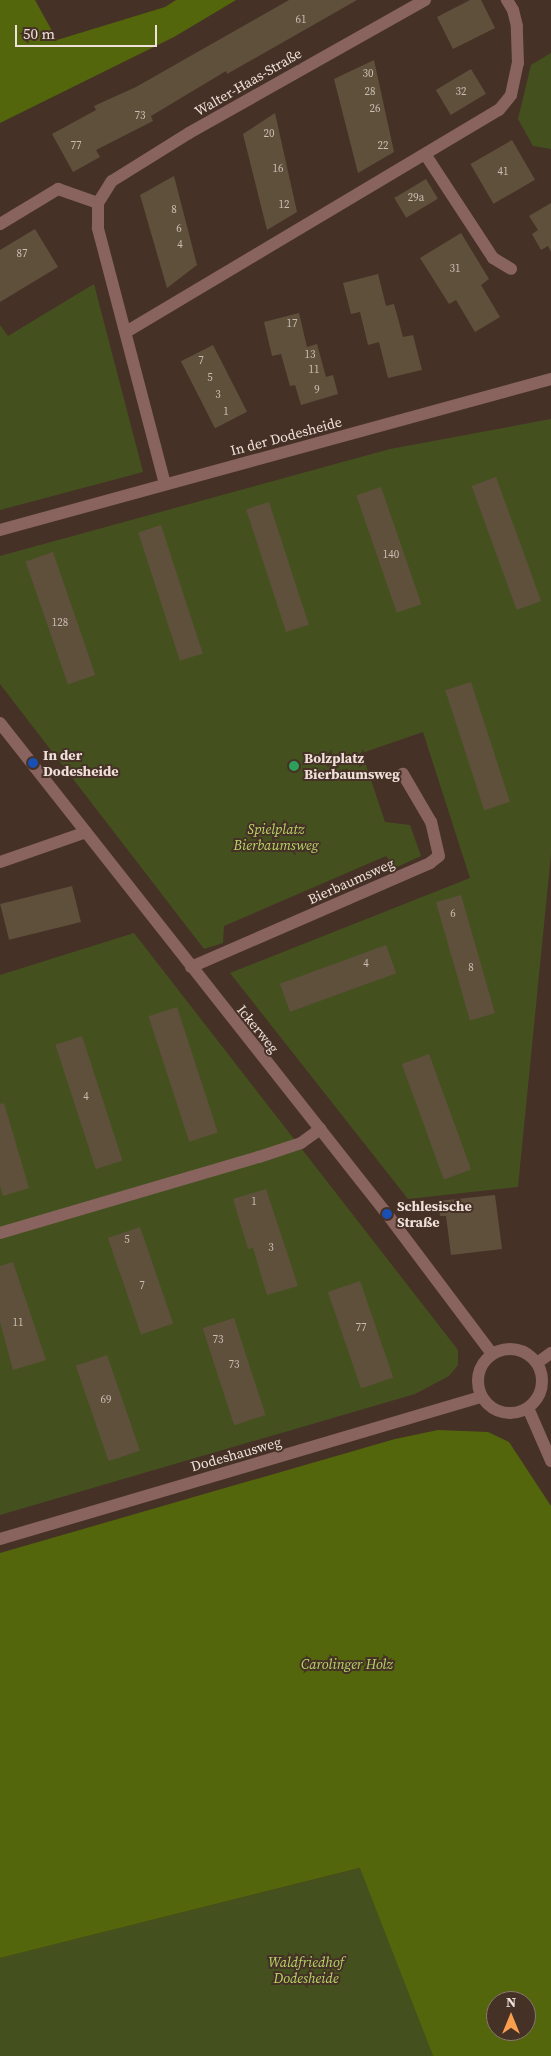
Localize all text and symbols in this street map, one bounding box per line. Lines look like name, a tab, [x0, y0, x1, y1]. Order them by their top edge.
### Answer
house number: 61	[296, 13, 306, 27]
scale bar	[18, 15, 160, 47]
text: 50 m	[23, 23, 55, 44]
street label: Walter-Haas-Straße	[192, 45, 304, 119]
house number: 30	[363, 67, 373, 81]
house number: 28	[365, 85, 375, 99]
house number: 32	[456, 85, 466, 99]
house number: 26	[370, 102, 380, 116]
house number: 73	[135, 109, 145, 123]
house number: 20	[264, 127, 274, 141]
house number: 77	[71, 139, 81, 153]
house number: 22	[378, 139, 388, 153]
house number: 16	[273, 162, 283, 176]
house number: 41	[498, 165, 508, 179]
house number: 29a	[408, 191, 424, 205]
house number: 12	[279, 198, 289, 212]
house number: 8	[171, 203, 177, 217]
house number: 6	[176, 222, 182, 236]
house number: 4	[177, 238, 183, 252]
house number: 87	[17, 247, 27, 261]
house number: 31	[450, 262, 460, 276]
house number: 17	[287, 317, 297, 331]
house number: 13	[305, 348, 315, 362]
house number: 7	[198, 354, 204, 368]
house number: 11	[309, 363, 319, 377]
house number: 5	[207, 371, 213, 385]
house number: 9	[314, 383, 320, 397]
house number: 3	[215, 388, 221, 402]
house number: 1	[223, 405, 229, 419]
street label: In der Dodesheide	[228, 413, 344, 459]
house number: 140	[383, 548, 399, 562]
house number: 128	[52, 616, 68, 630]
place label: In der Dodesheide	[43, 747, 119, 780]
place label: Bolzplatz Bierbaumsweg	[304, 750, 400, 782]
marker: In der Dodesheide	[27, 757, 39, 769]
marker: Bolzplatz Bierbaumsweg	[288, 760, 300, 772]
park label: Spielplatz Bierbaumsweg	[233, 821, 319, 854]
street label: Bierbaumsweg	[305, 854, 397, 908]
house number: 6	[450, 907, 456, 921]
house number: 4	[363, 957, 369, 971]
house number: 8	[468, 961, 474, 975]
street label: Ickerweg	[234, 1002, 282, 1056]
house number: 4	[83, 1090, 89, 1104]
house number: 1	[251, 1195, 257, 1209]
place label: Schlesische Straße	[397, 1198, 472, 1230]
marker: Schlesische Straße	[381, 1208, 393, 1220]
house number: 5	[124, 1233, 130, 1247]
house number: 3	[268, 1241, 274, 1255]
house number: 7	[139, 1279, 145, 1293]
house number: 11	[13, 1316, 23, 1330]
house number: 77	[356, 1321, 366, 1335]
house number: 73	[213, 1333, 223, 1347]
house number: 73	[229, 1358, 239, 1372]
house number: 69	[101, 1393, 111, 1407]
street label: Dodeshausweg	[189, 1433, 283, 1475]
park label: Carolinger Holz	[301, 1656, 393, 1672]
park label: Waldfriedhof Dodesheide	[268, 1954, 344, 1986]
north arrow	[486, 1991, 536, 2041]
text: N	[506, 1992, 516, 2012]

